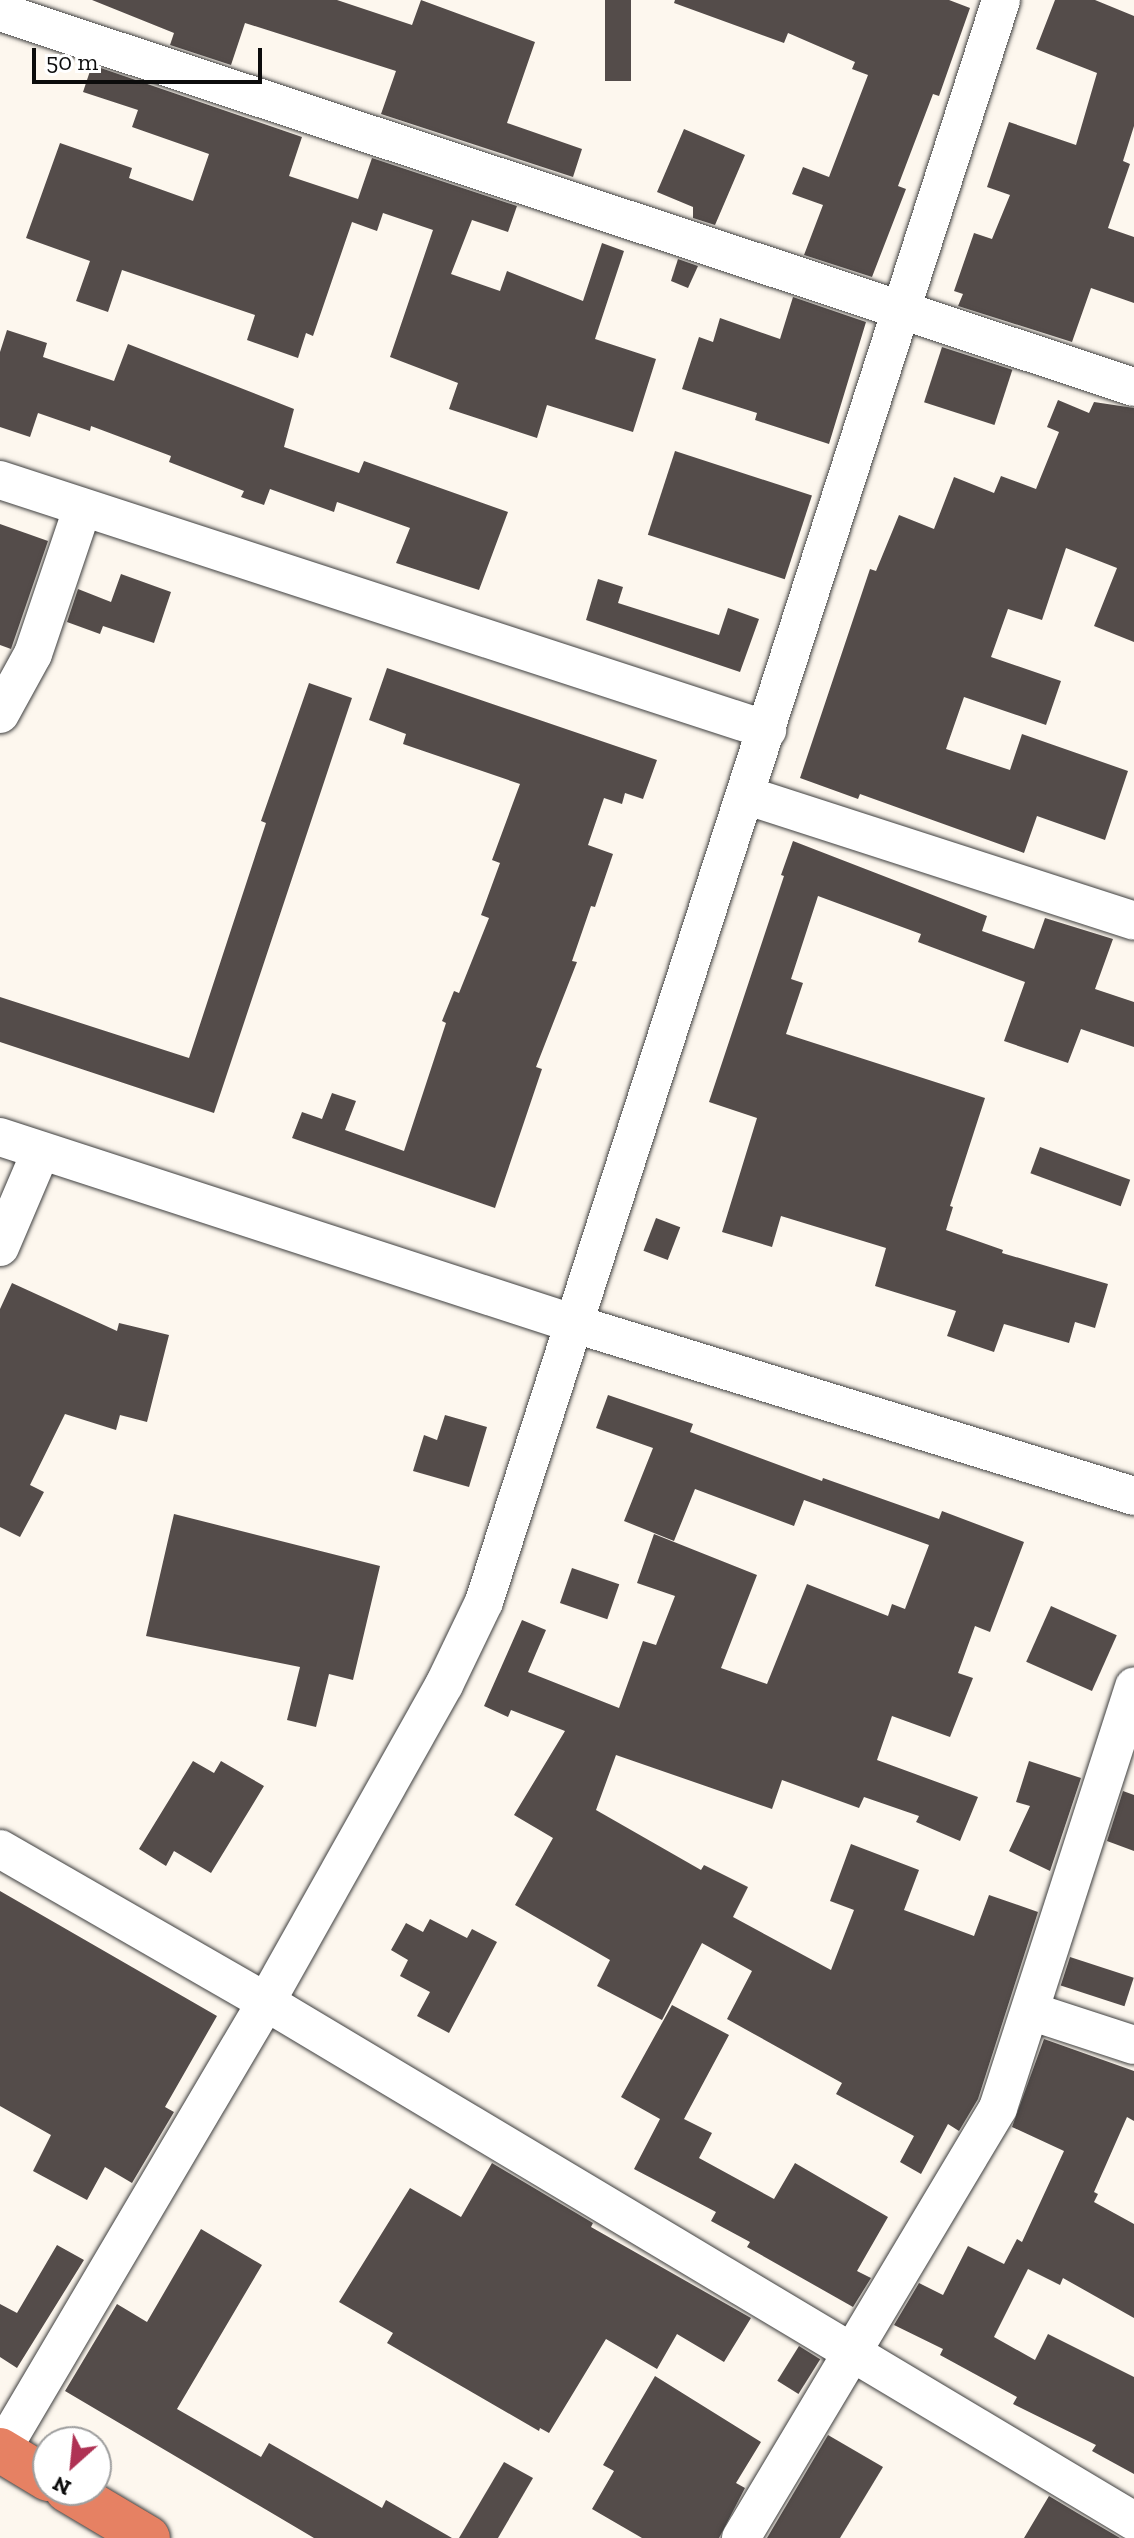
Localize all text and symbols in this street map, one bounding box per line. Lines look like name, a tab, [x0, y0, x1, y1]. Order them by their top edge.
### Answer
scale bar	[36, 32, 266, 82]
text: 50 m	[46, 47, 98, 76]
north arrow	[32, 2426, 112, 2506]
text: N	[48, 2470, 75, 2502]

